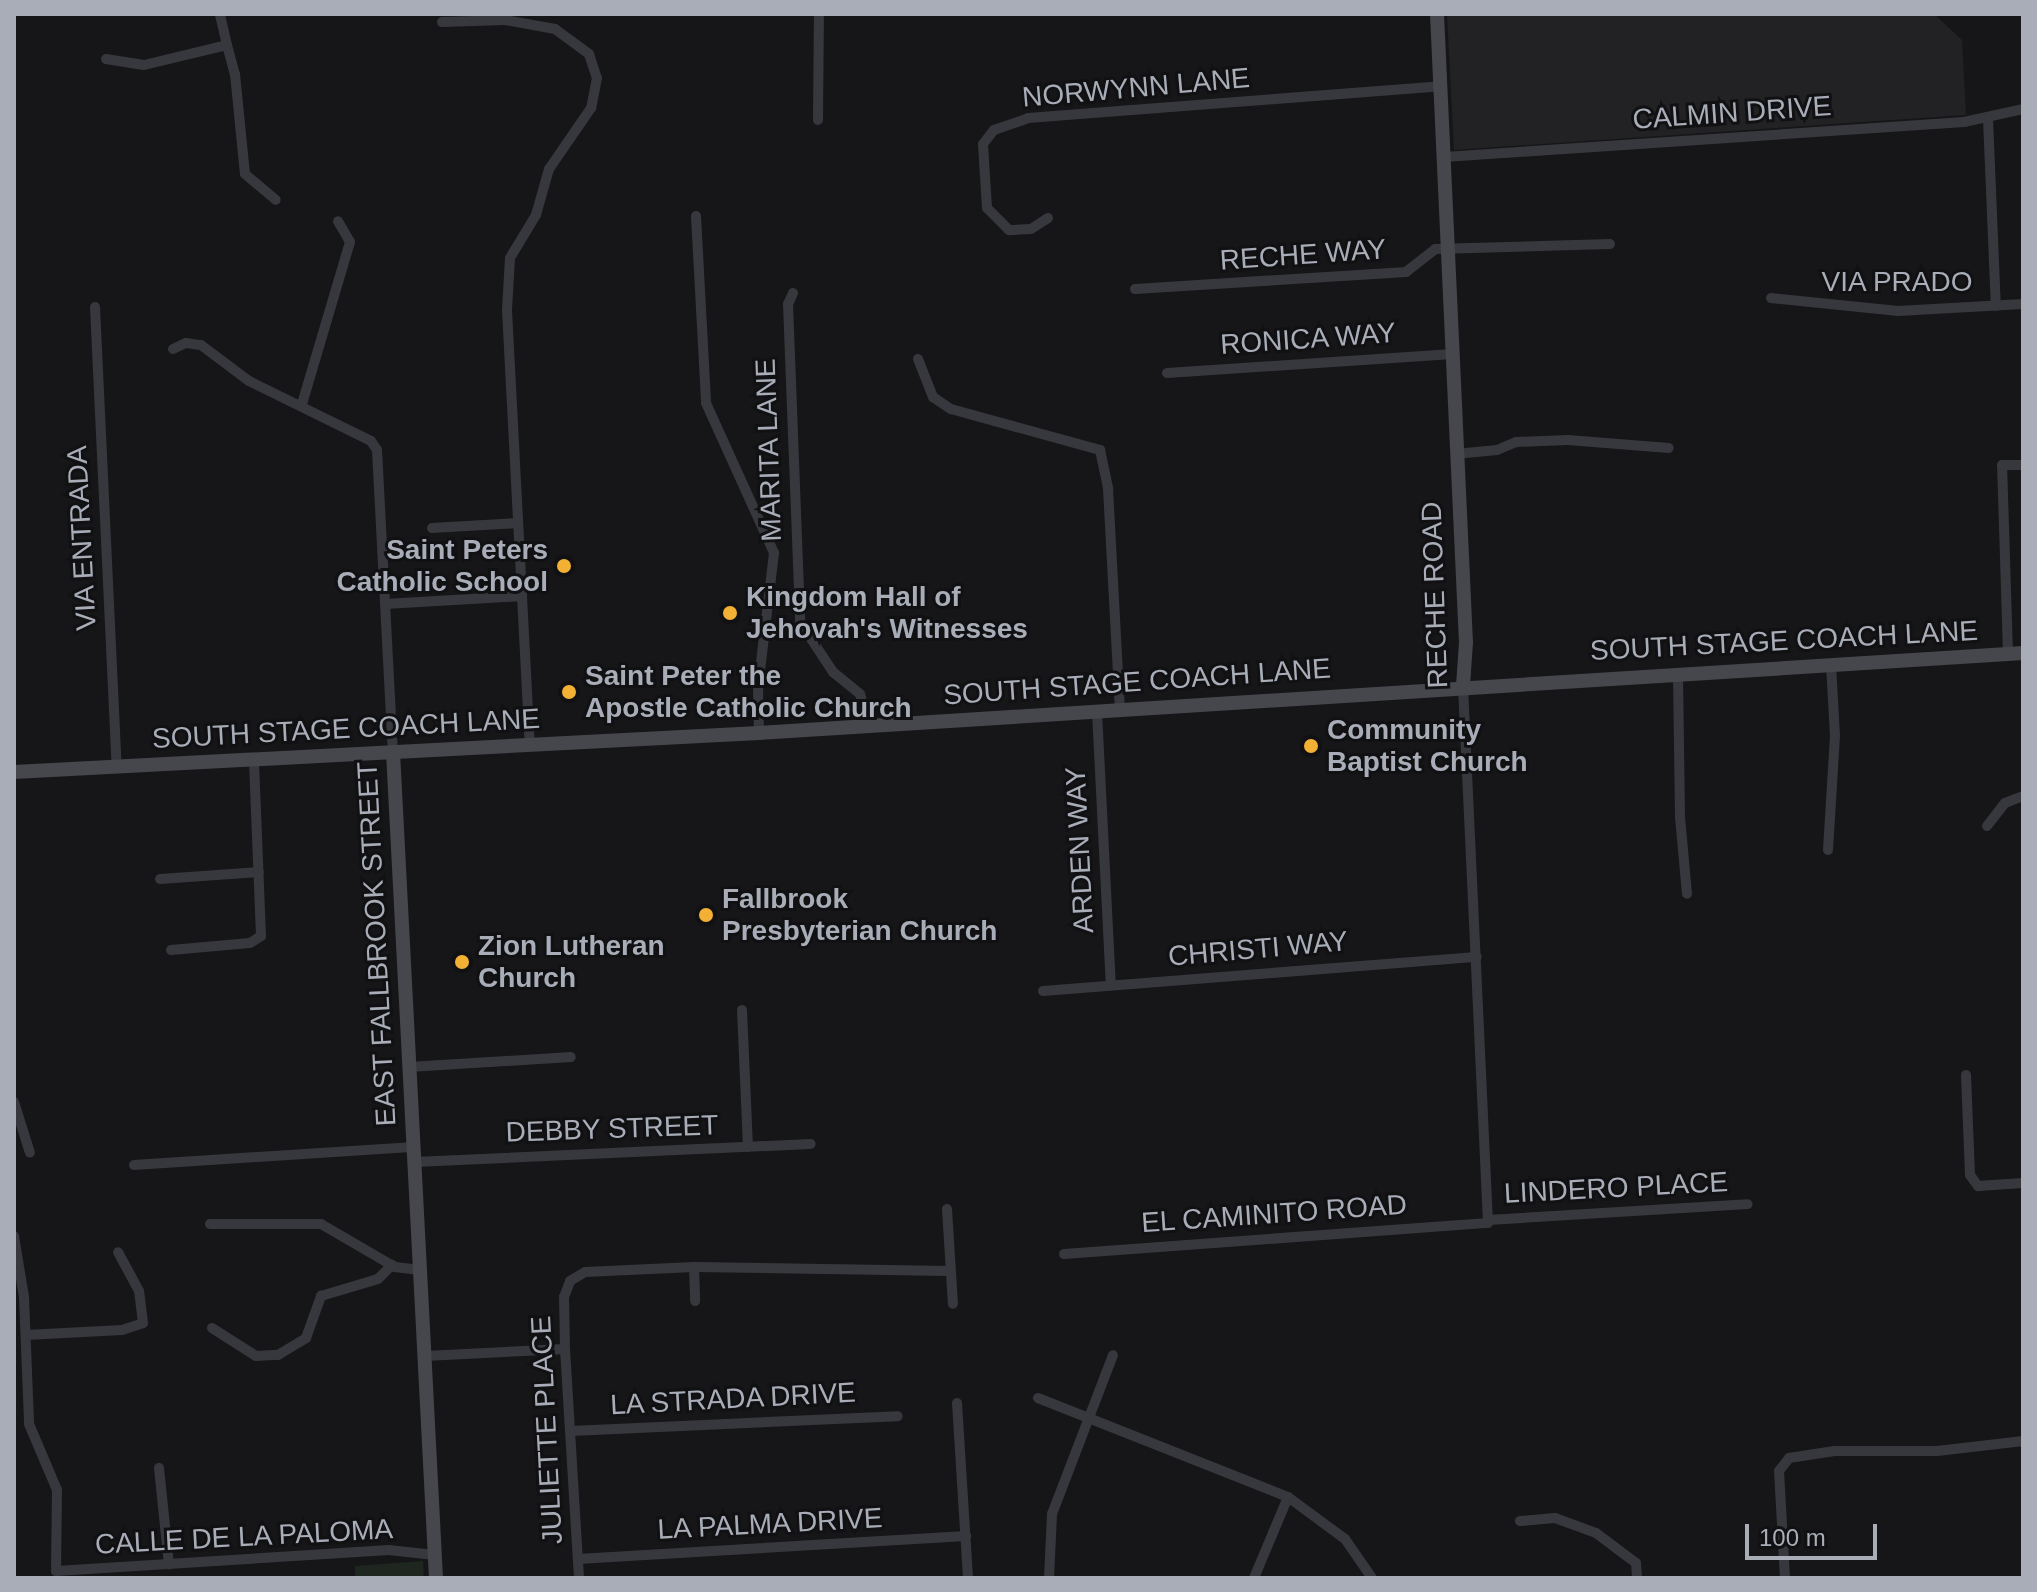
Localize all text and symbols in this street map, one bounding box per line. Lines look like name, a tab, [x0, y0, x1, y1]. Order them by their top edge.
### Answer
street label: NORWYNN LANE	[1021, 61, 1251, 115]
street label: CALMIN DRIVE	[1631, 89, 1833, 137]
street label: RECHE WAY	[1219, 232, 1387, 278]
street label: VIA PRADO	[1821, 265, 1973, 299]
street label: RONICA WAY	[1218, 316, 1398, 362]
street label: MARITA LANE	[749, 357, 789, 543]
street label: VIA ENTRADA	[60, 444, 104, 632]
street label: RECHE ROAD	[1415, 501, 1455, 689]
place label: Saint Peters Catholic School	[336, 533, 548, 599]
marker: Saint Peters Catholic School	[555, 557, 573, 575]
place label: Kingdom Hall of Jehovah's Witnesses	[746, 580, 1028, 646]
marker: Kingdom Hall of Jehovah's Witnesses	[721, 604, 739, 622]
street label: SOUTH STAGE COACH LANE	[1589, 614, 1979, 668]
street label: SOUTH STAGE COACH LANE	[942, 652, 1332, 712]
place label: Saint Peter the Apostle Catholic Church	[585, 659, 912, 725]
marker: Saint Peter the Apostle Catholic Church	[560, 683, 578, 701]
street label: SOUTH STAGE COACH LANE	[151, 702, 541, 756]
place label: Community Baptist Church	[1327, 713, 1528, 779]
marker: Community Baptist Church	[1302, 737, 1320, 755]
street label: EAST FALLBROOK STREET	[351, 761, 403, 1127]
street label: ARDEN WAY	[1059, 766, 1101, 934]
place label: Fallbrook Presbyterian Church	[722, 882, 997, 948]
marker: Fallbrook Presbyterian Church	[697, 906, 715, 924]
street label: CHRISTI WAY	[1167, 924, 1349, 974]
place label: Zion Lutheran Church	[478, 929, 665, 995]
marker: Zion Lutheran Church	[453, 953, 471, 971]
street label: DEBBY STREET	[505, 1108, 719, 1150]
street label: LINDERO PLACE	[1503, 1165, 1729, 1211]
street label: EL CAMINITO ROAD	[1140, 1188, 1408, 1240]
street label: JULIETTE PLACE	[524, 1315, 570, 1545]
street label: LA STRADA DRIVE	[608, 1376, 858, 1422]
street label: LA PALMA DRIVE	[655, 1501, 885, 1547]
scale bar	[1749, 1508, 1881, 1558]
street label: CALLE DE LA PALOMA	[93, 1512, 395, 1562]
text: 100 m	[1759, 1524, 1826, 1551]

